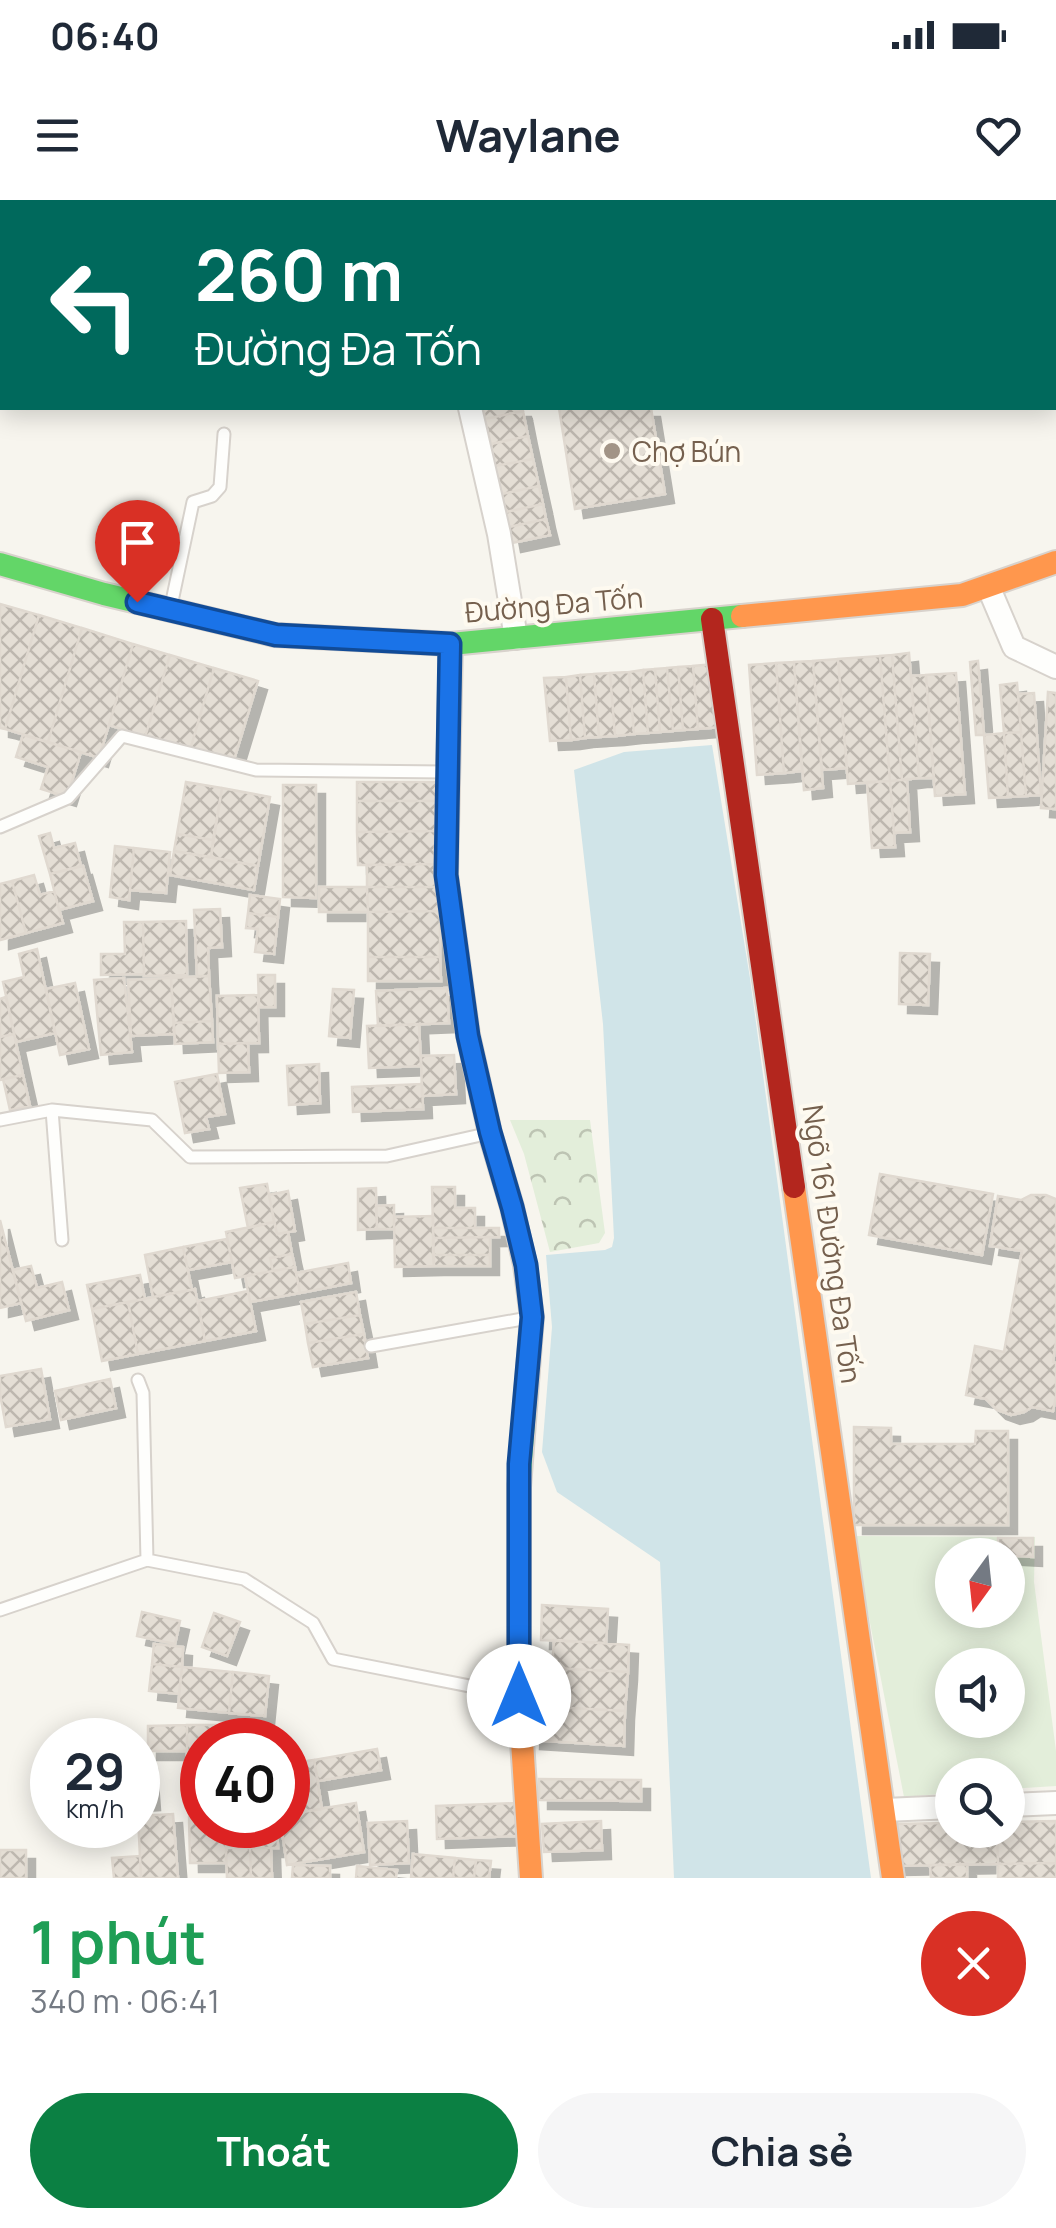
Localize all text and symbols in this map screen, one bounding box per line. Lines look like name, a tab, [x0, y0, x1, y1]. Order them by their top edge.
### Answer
text: 06:40	[50, 9, 160, 61]
text: Waylane	[435, 104, 621, 166]
icon: menu	[30, 108, 85, 163]
icon: heart	[971, 108, 1026, 163]
text: 260 m	[195, 226, 403, 322]
icon: left	[30, 240, 160, 370]
text: Đường Đa Tốn	[195, 317, 482, 379]
place label: Chợ Bún	[632, 432, 741, 470]
marker: Chợ Bún	[601, 440, 623, 462]
pin	[95, 500, 180, 603]
icon: arrive	[110, 515, 165, 570]
street label: Đường Đa Tốn	[463, 577, 645, 631]
street label: Ngõ 161 Đường Đa Tốn	[795, 1102, 871, 1386]
north arrow	[935, 1538, 1025, 1628]
map controls	[935, 1538, 1025, 1848]
position arrow	[467, 1644, 571, 1748]
button: sound	[935, 1648, 1025, 1738]
speed limit sign: 40	[180, 1718, 310, 1848]
text: 29	[65, 1737, 125, 1805]
button: search	[935, 1758, 1025, 1848]
text: km/h	[66, 1791, 124, 1826]
text: 1 phút	[30, 1900, 206, 1982]
button: close	[921, 1911, 1026, 2016]
text: 340 m · 06:41	[30, 1979, 220, 2023]
button: Thoát	[30, 2093, 518, 2208]
button: Chia sẻ	[538, 2093, 1026, 2208]

